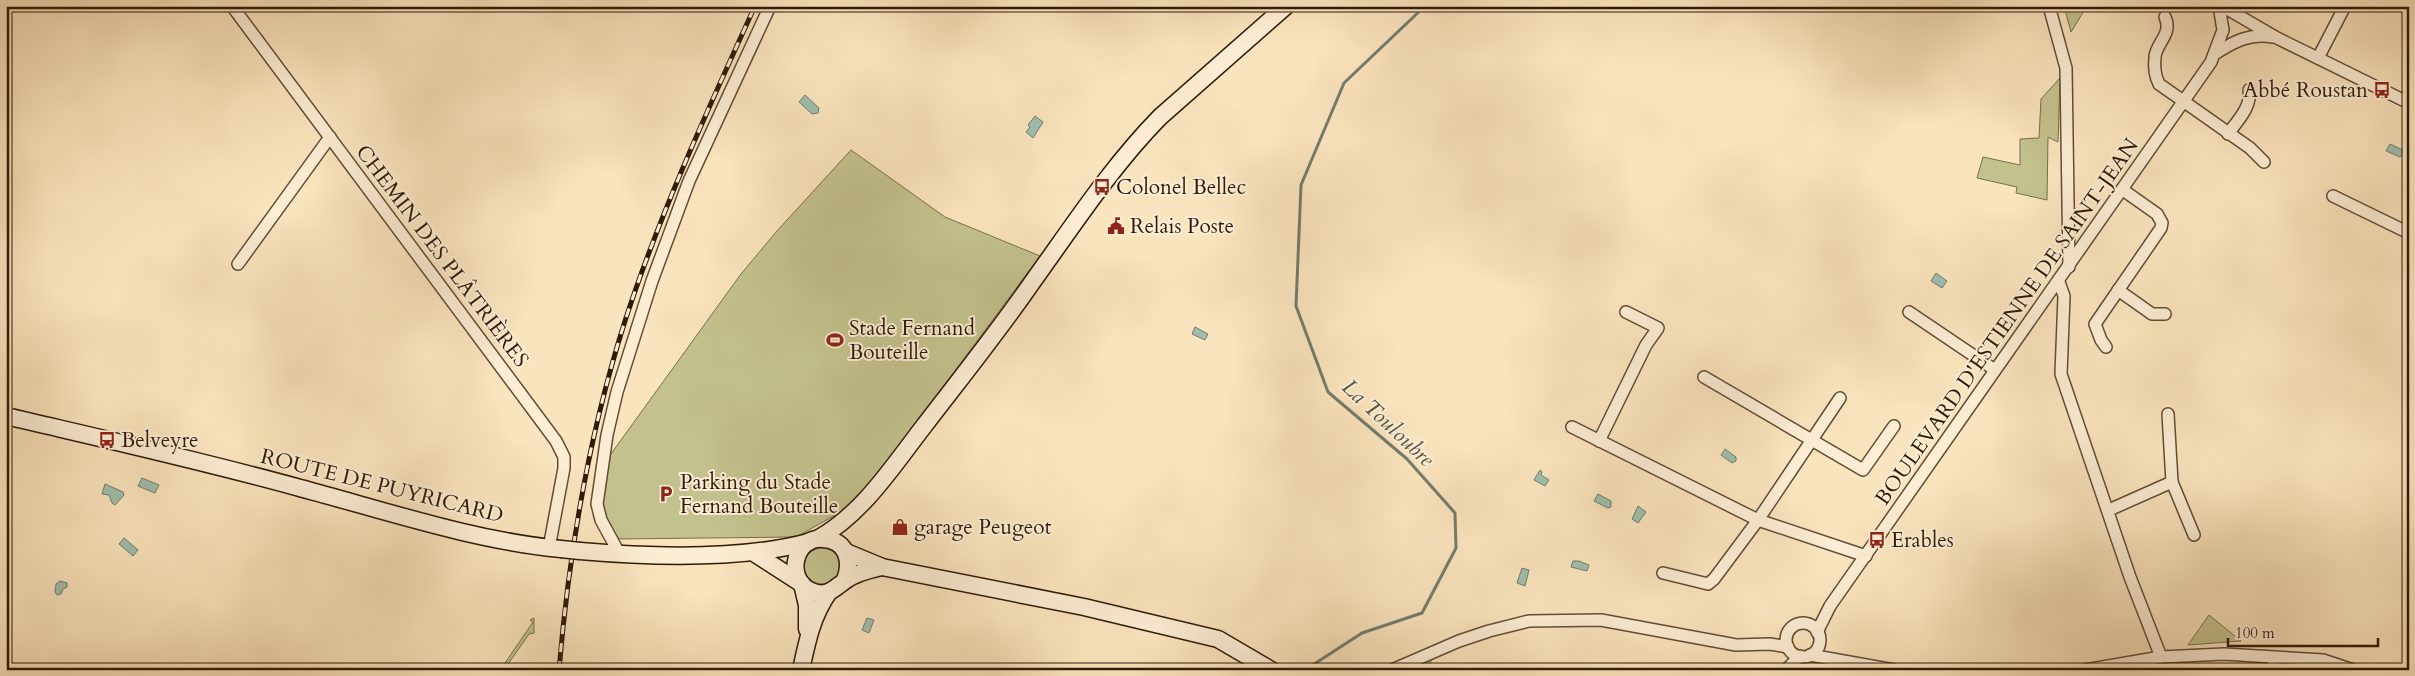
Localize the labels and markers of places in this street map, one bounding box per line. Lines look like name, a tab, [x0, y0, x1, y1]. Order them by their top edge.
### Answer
place label: Abbé Roustan	[2243, 76, 2368, 105]
bus stop icon: Abbé Roustan	[2372, 80, 2392, 100]
place label: Colonel Bellec	[1116, 173, 1246, 202]
bus stop icon: Colonel Bellec	[1092, 177, 1112, 197]
place label: Relais Poste	[1130, 212, 1234, 241]
public building icon: Relais Poste	[1106, 216, 1126, 236]
place label: Stade Fernand Bouteille	[849, 314, 975, 367]
sports icon: Stade Fernand Bouteille	[825, 330, 845, 350]
place label: Belveyre	[121, 426, 199, 455]
bus stop icon: Belveyre	[97, 430, 117, 450]
place label: Parking du Stade Fernand Bouteille	[680, 468, 838, 521]
parking icon: Parking du Stade Fernand Bouteille	[656, 484, 676, 504]
place label: garage Peugeot	[914, 513, 1052, 542]
shop icon: garage Peugeot	[890, 517, 910, 537]
place label: Erables	[1891, 526, 1954, 555]
bus stop icon: Erables	[1867, 530, 1887, 550]

